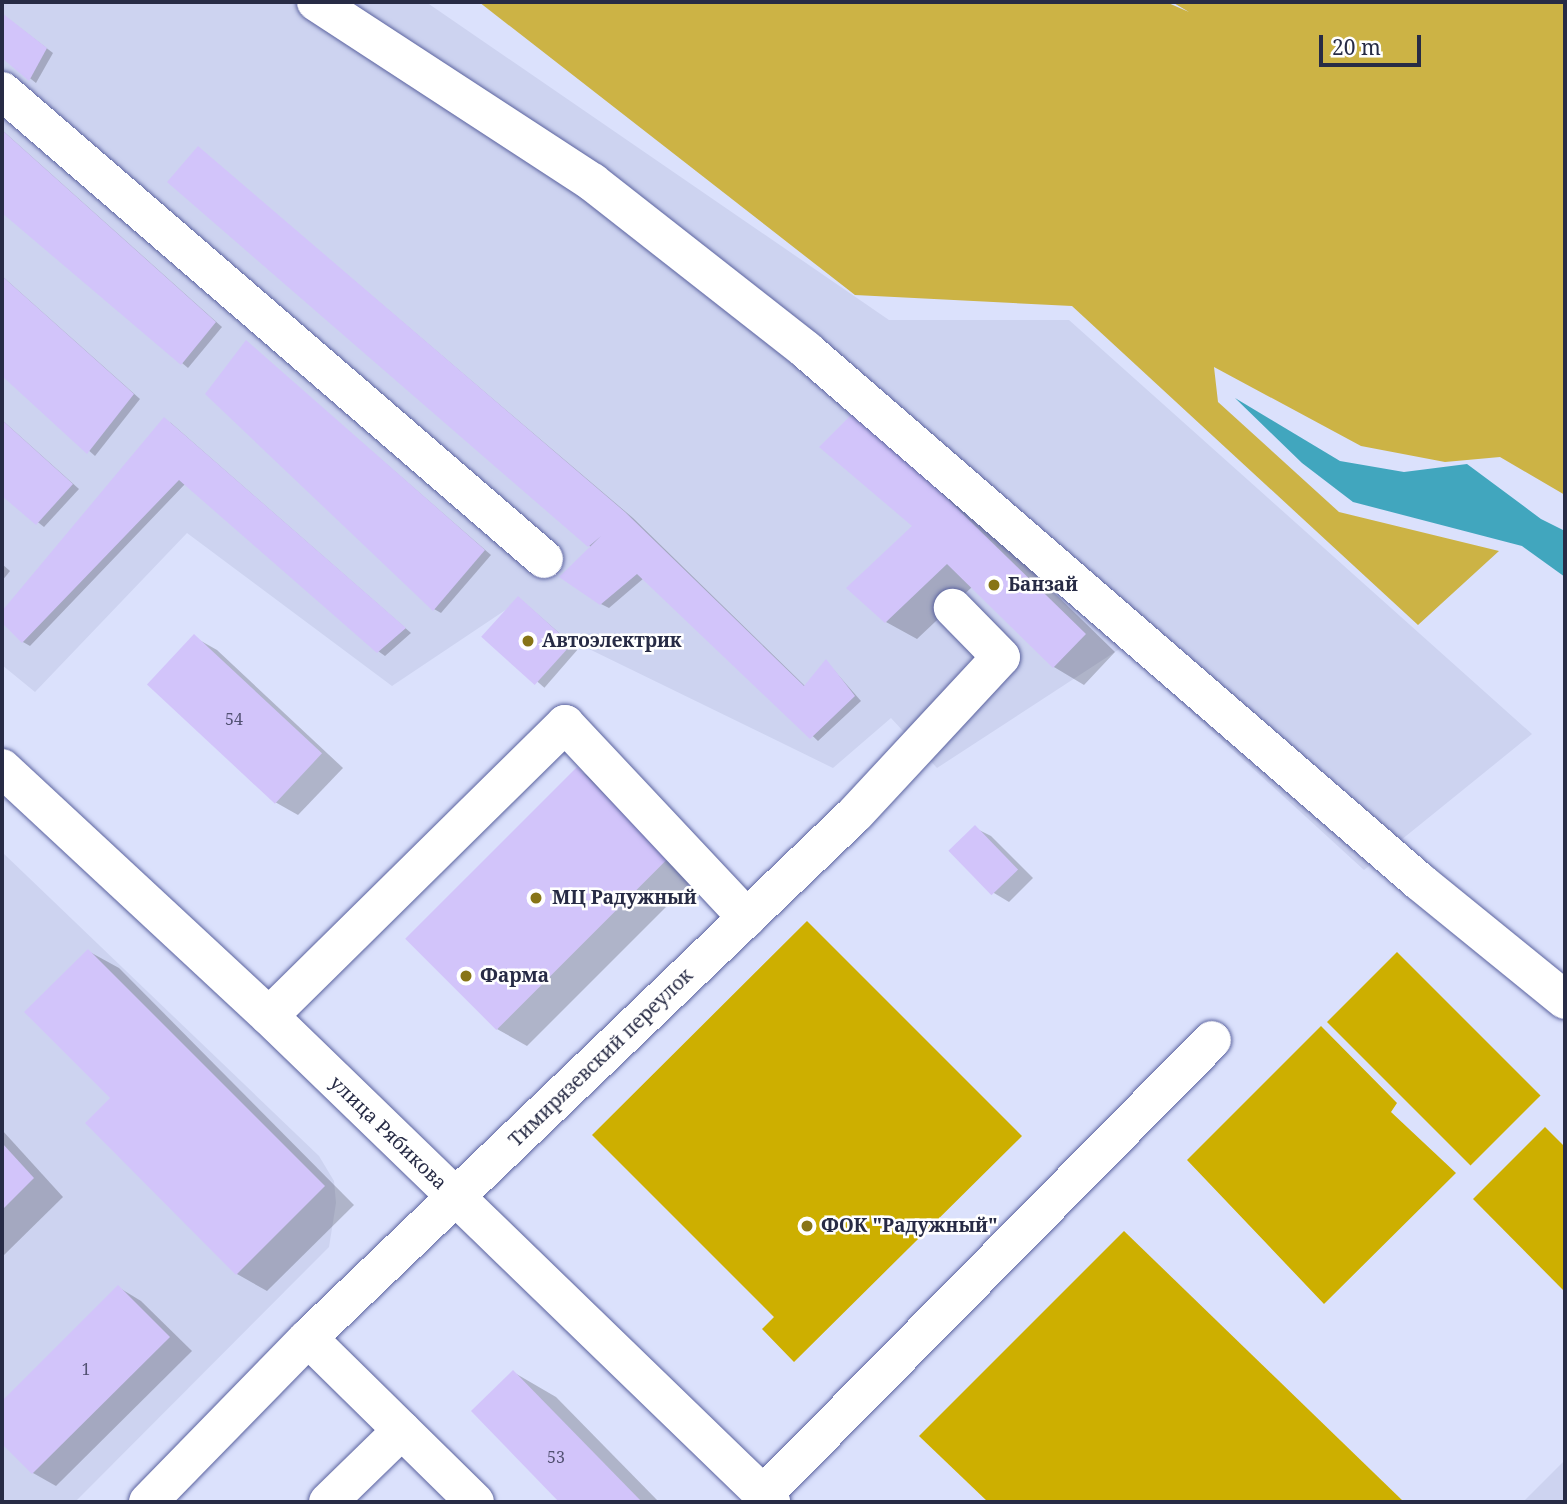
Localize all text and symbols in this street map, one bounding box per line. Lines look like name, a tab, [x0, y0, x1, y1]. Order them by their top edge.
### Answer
scale bar	[1322, 21, 1424, 65]
text: 20 m	[1332, 33, 1381, 61]
place label: Банзай	[1008, 574, 1078, 596]
marker: Банзай	[986, 577, 1002, 593]
place label: Автоэлектрик	[542, 630, 682, 652]
marker: Автоэлектрик	[520, 633, 536, 649]
house number: 54	[225, 709, 243, 729]
place label: МЦ Радужный	[552, 887, 697, 909]
marker: МЦ Радужный	[526, 888, 546, 908]
street label: Тимирязевский переулок	[504, 964, 698, 1152]
place label: Фарма	[480, 965, 549, 987]
marker: Фарма	[458, 968, 474, 984]
street label: улица Рябикова	[325, 1071, 451, 1195]
place label: ФОК "Радужный"	[821, 1215, 998, 1237]
marker: ФОК "Радужный"	[799, 1218, 815, 1234]
house number: 1	[82, 1359, 90, 1379]
house number: 53	[547, 1447, 565, 1467]

